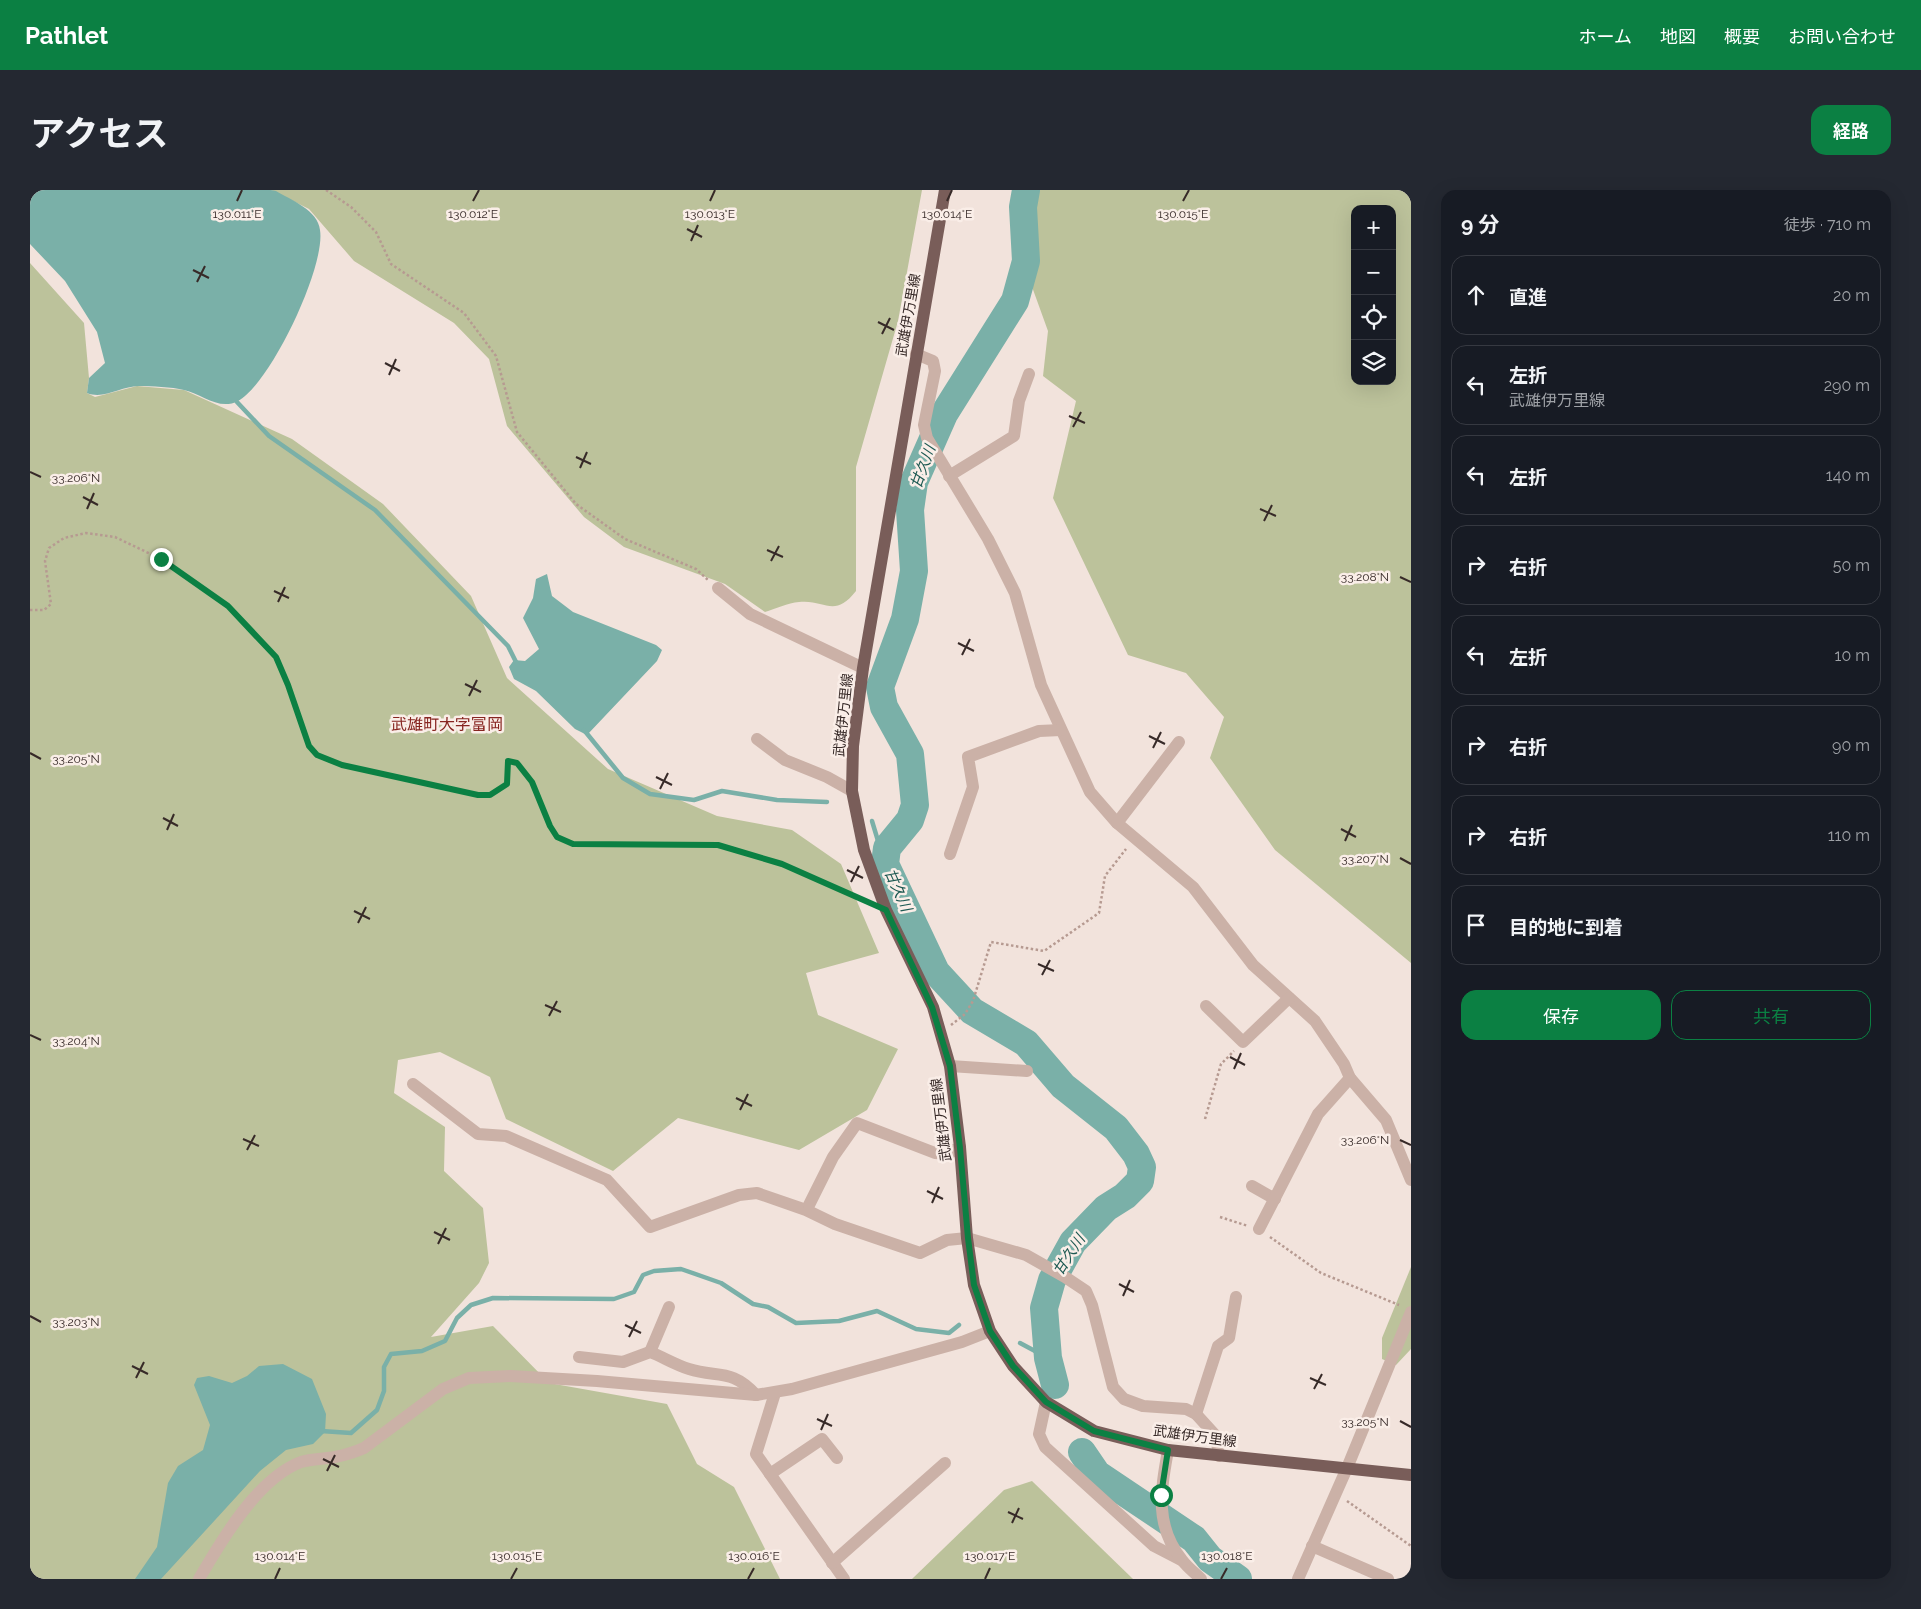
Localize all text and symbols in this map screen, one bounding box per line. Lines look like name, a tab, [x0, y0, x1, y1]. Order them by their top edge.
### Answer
text: Pathlet	[25, 21, 108, 50]
text: ホーム	[1579, 26, 1632, 47]
text: 地図	[1660, 26, 1696, 47]
text: 概要	[1724, 26, 1760, 47]
text: お問い合わせ	[1788, 26, 1896, 47]
button: 経路	[1811, 105, 1891, 155]
text: アクセス	[30, 113, 168, 154]
map controls	[1351, 205, 1396, 385]
button: +	[1351, 205, 1396, 250]
text: 130.011°E	[212, 207, 262, 221]
text: 130.012°E	[448, 207, 498, 221]
text: 130.013°E	[685, 207, 735, 221]
text: 130.014°E	[922, 207, 972, 221]
text: 130.015°E	[1158, 207, 1208, 221]
text: 9 分	[1461, 212, 1499, 237]
text: 徒歩 · 710 m	[1784, 215, 1871, 234]
button: −	[1351, 250, 1396, 295]
street label: 武雄伊万里線	[893, 272, 923, 358]
icon: ahead	[1462, 281, 1490, 309]
text: 直進	[1509, 286, 1547, 308]
text: 20 m	[1833, 286, 1870, 305]
button: locate	[1351, 295, 1396, 340]
button: layers	[1351, 340, 1396, 385]
text: 左折	[1509, 364, 1547, 386]
icon: left	[1462, 371, 1490, 399]
text: 290 m	[1824, 376, 1870, 395]
text: 武雄伊万里線	[1509, 391, 1605, 410]
water label: 甘久川	[907, 441, 940, 491]
icon: left	[1462, 461, 1490, 489]
text: 左折	[1509, 466, 1547, 488]
text: 140 m	[1826, 466, 1870, 485]
text: 33.206°N	[52, 471, 100, 485]
route end	[150, 548, 173, 571]
icon: right	[1462, 551, 1490, 579]
text: 右折	[1509, 556, 1547, 578]
text: 50 m	[1833, 556, 1870, 575]
text: 33.208°N	[1341, 570, 1389, 584]
icon: left	[1462, 641, 1490, 669]
text: 左折	[1509, 646, 1547, 668]
text: 10 m	[1835, 646, 1870, 665]
street label: 武雄伊万里線	[831, 672, 855, 758]
district label: 武雄町大字富岡	[391, 715, 503, 734]
icon: right	[1462, 731, 1490, 759]
text: 右折	[1509, 736, 1547, 758]
text: 90 m	[1832, 736, 1870, 755]
text: 33.205°N	[52, 752, 100, 766]
icon: right	[1462, 821, 1490, 849]
text: 右折	[1509, 826, 1547, 848]
text: 110 m	[1828, 826, 1870, 845]
text: 33.207°N	[1341, 852, 1389, 866]
water label: 甘久川	[881, 866, 916, 916]
icon: arrive	[1462, 911, 1490, 939]
text: 目的地に到着	[1509, 916, 1623, 938]
button: 保存	[1461, 990, 1661, 1040]
button: 共有	[1671, 990, 1871, 1040]
text: 33.204°N	[52, 1034, 100, 1048]
street label: 武雄伊万里線	[928, 1077, 954, 1163]
text: 33.206°N	[1341, 1133, 1389, 1147]
water label: 甘久川	[1049, 1230, 1090, 1279]
text: 33.203°N	[52, 1315, 100, 1329]
text: 33.205°N	[1341, 1415, 1389, 1429]
street label: 武雄伊万里線	[1152, 1422, 1238, 1450]
route start	[1150, 1484, 1173, 1507]
text: 130.014°E	[255, 1549, 305, 1563]
text: 130.015°E	[492, 1549, 542, 1563]
text: 130.016°E	[728, 1549, 780, 1563]
text: 130.017°E	[965, 1549, 1015, 1563]
text: 130.018°E	[1201, 1549, 1253, 1563]

